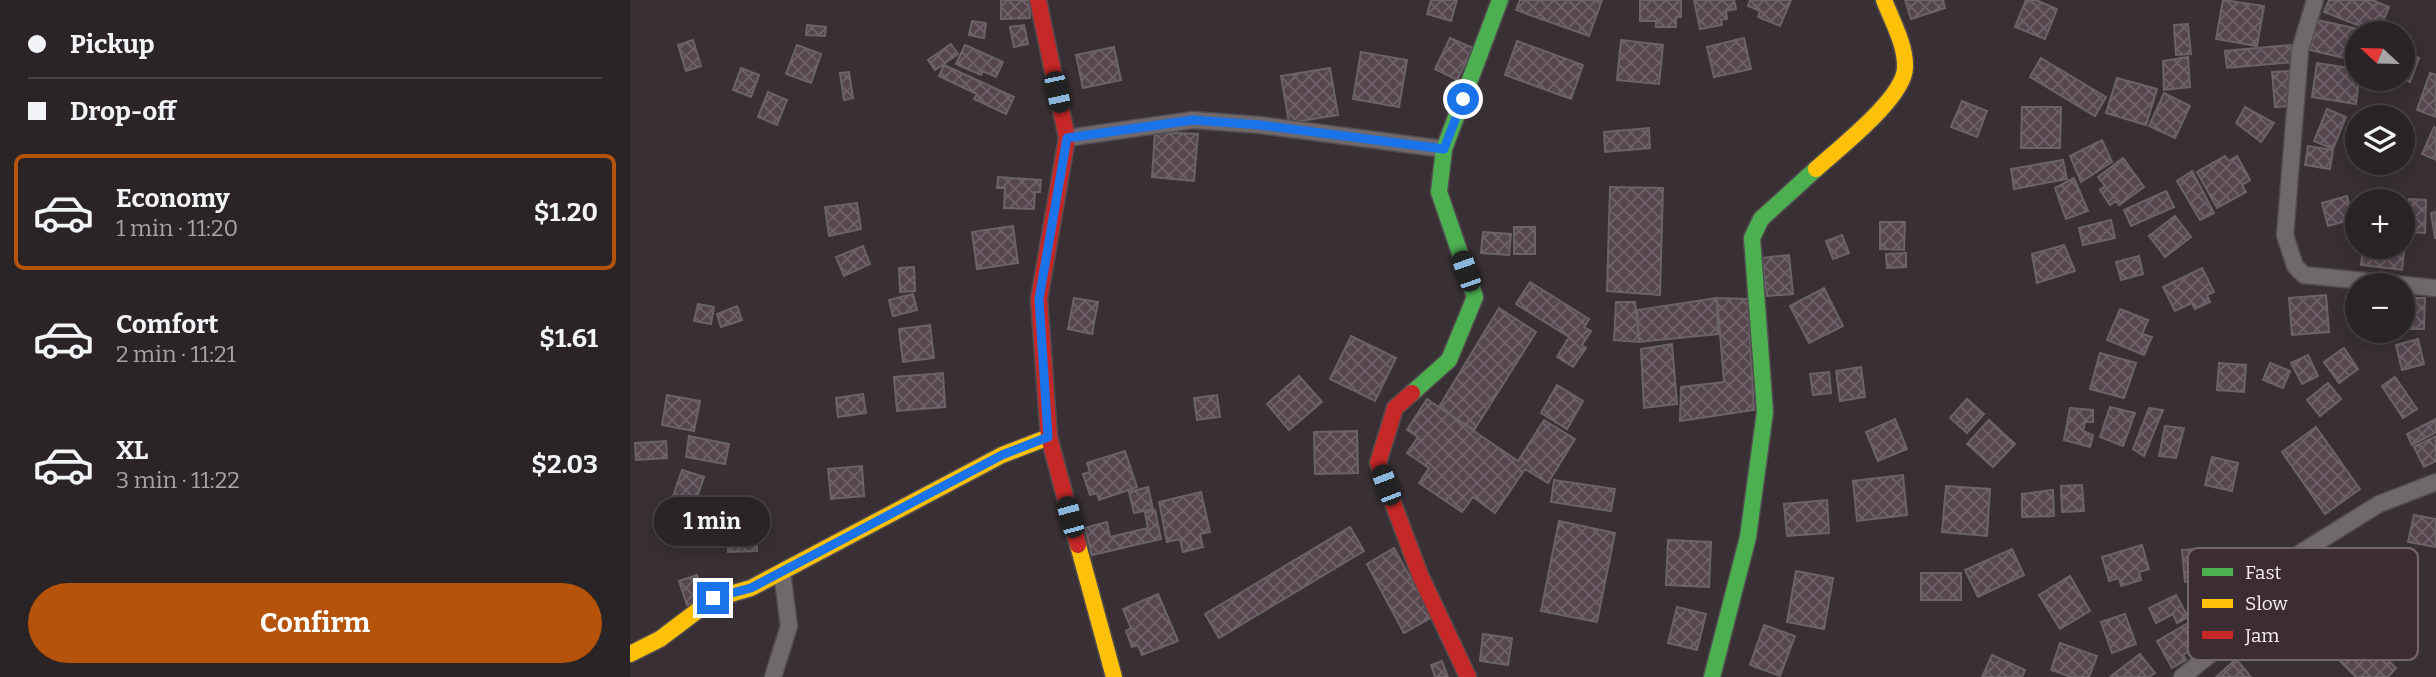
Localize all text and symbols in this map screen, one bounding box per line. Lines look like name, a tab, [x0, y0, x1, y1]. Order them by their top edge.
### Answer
north arrow	[2345, 21, 2415, 91]
map controls	[2345, 21, 2415, 343]
text: Pickup	[70, 29, 155, 60]
car	[1043, 69, 1072, 115]
route start	[1447, 83, 1479, 115]
text: Drop-off	[70, 96, 176, 127]
button: layers	[2345, 105, 2415, 175]
icon: car	[32, 181, 95, 244]
text: Economy	[116, 183, 230, 214]
button: +	[2345, 189, 2415, 259]
text: $1.20	[534, 197, 598, 228]
text: 1 min · 11:20	[116, 214, 238, 242]
car	[1450, 248, 1483, 294]
button: −	[2345, 273, 2415, 343]
icon: car	[32, 307, 95, 370]
text: Comfort	[116, 309, 219, 340]
text: $1.61	[539, 323, 598, 354]
text: 2 min · 11:21	[116, 340, 236, 368]
icon: car	[32, 433, 95, 496]
text: XL	[116, 435, 148, 466]
text: $2.03	[531, 449, 598, 480]
car	[1369, 462, 1404, 508]
text: 3 min · 11:22	[116, 466, 240, 494]
car	[1055, 494, 1086, 540]
callout: 1 min	[655, 496, 771, 546]
text: 1 min	[683, 507, 741, 535]
legend	[2188, 548, 2418, 660]
text: Fast	[2245, 561, 2282, 584]
route end	[697, 582, 729, 614]
button: Confirm	[28, 583, 602, 663]
text: Slow	[2245, 592, 2288, 615]
text: Jam	[2244, 624, 2279, 647]

